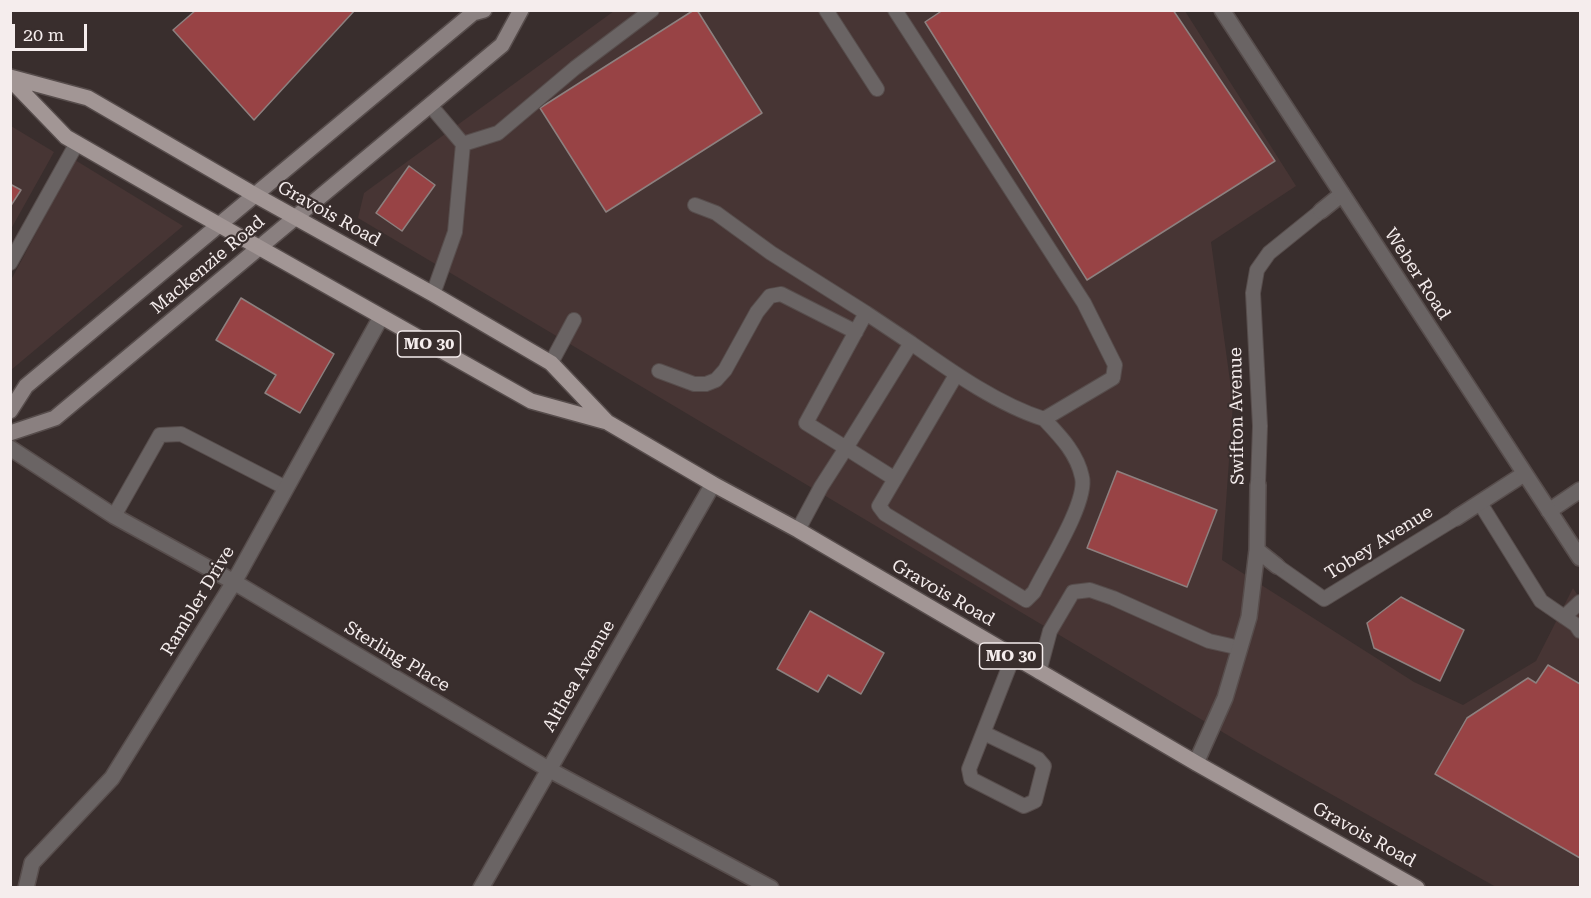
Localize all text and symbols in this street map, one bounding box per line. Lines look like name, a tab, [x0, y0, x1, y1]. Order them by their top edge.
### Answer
scale bar	[15, 12, 90, 50]
text: 20 m	[23, 24, 64, 45]
street label: Gravois Road	[274, 177, 384, 251]
street label: Mackenzie Road	[147, 211, 269, 319]
street label: Weber Road	[1379, 224, 1455, 324]
road number: MO 30	[398, 331, 460, 357]
street label: Swifton Avenue	[1225, 347, 1249, 485]
street label: Tobey Avenue	[1321, 501, 1437, 585]
street label: Rambler Drive	[157, 542, 239, 660]
street label: Gravois Road	[888, 555, 998, 631]
street label: Althea Avenue	[538, 616, 620, 736]
street label: Sterling Place	[340, 617, 454, 697]
road number: MO 30	[980, 643, 1042, 669]
street label: Gravois Road	[1309, 798, 1419, 872]

